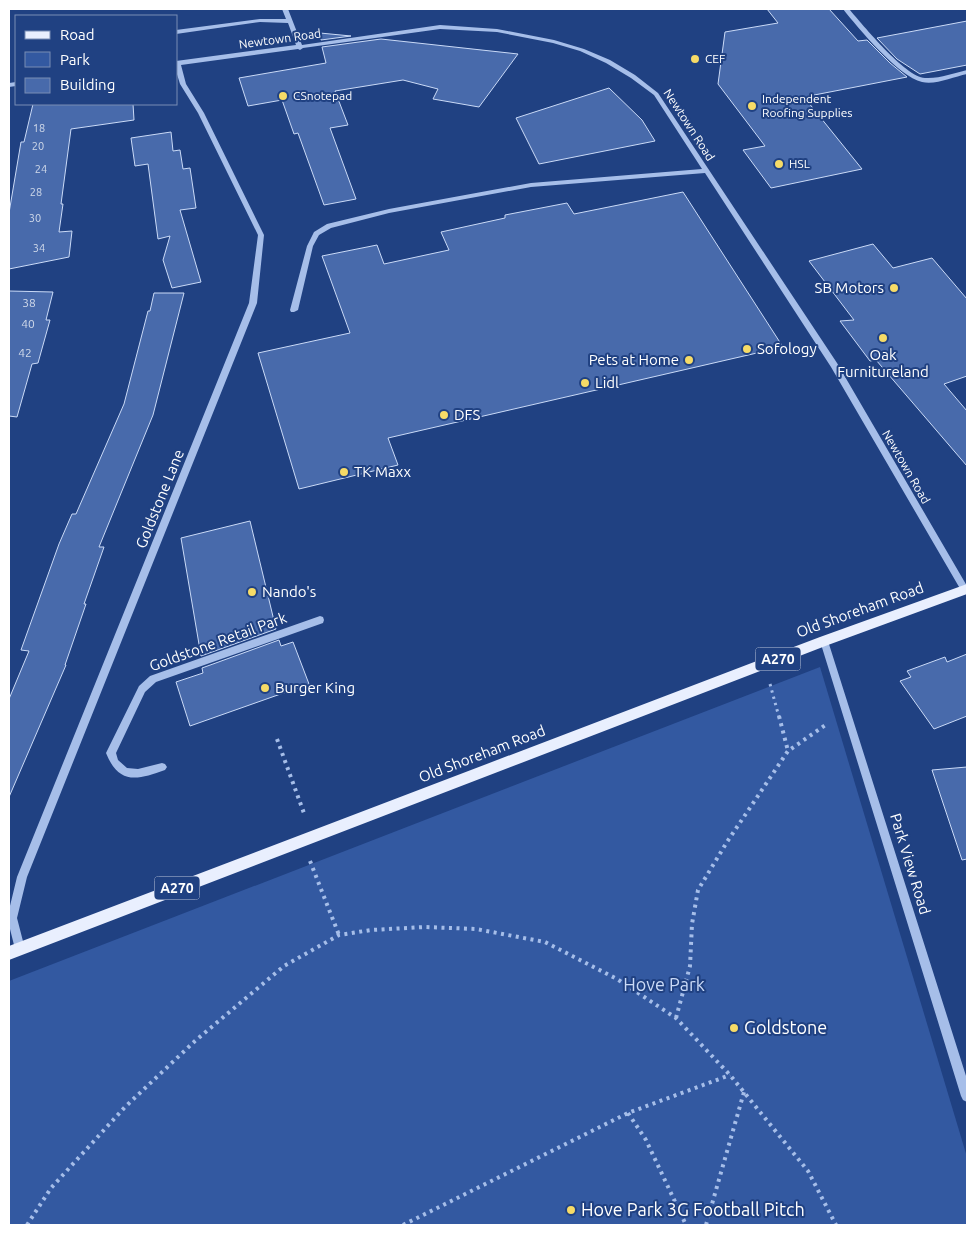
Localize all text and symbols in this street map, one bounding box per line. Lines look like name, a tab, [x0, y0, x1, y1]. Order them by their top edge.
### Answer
legend	[15, 15, 178, 105]
text: Road	[60, 26, 95, 43]
street label: Newtown Road	[238, 26, 322, 51]
text: Park	[60, 51, 90, 68]
place label: CEF	[705, 52, 725, 65]
marker: CEF	[689, 53, 701, 65]
text: Building	[60, 76, 115, 93]
street label: Newtown Road	[661, 86, 717, 163]
place label: CSnotepad	[293, 89, 352, 102]
marker: CSnotepad	[277, 90, 289, 102]
place label: Independent Roofing Supplies	[762, 92, 853, 119]
marker: Independent Roofing Supplies	[746, 100, 758, 112]
house number: 18	[33, 122, 45, 134]
house number: 20	[32, 140, 44, 152]
place label: HSL	[789, 157, 810, 170]
marker: HSL	[773, 158, 785, 170]
house number: 24	[35, 163, 47, 175]
house number: 28	[30, 186, 42, 198]
house number: 30	[29, 212, 41, 224]
house number: 34	[33, 242, 45, 254]
place label: SB Motors	[815, 279, 884, 296]
marker: SB Motors	[888, 282, 900, 294]
house number: 38	[22, 296, 36, 309]
house number: 40	[21, 317, 35, 330]
marker: Oak Furnitureland	[877, 332, 889, 344]
place label: Sofology	[757, 340, 817, 357]
marker: Sofology	[741, 343, 753, 355]
house number: 42	[18, 346, 32, 359]
place label: Oak Furnitureland	[837, 346, 929, 380]
place label: Pets at Home	[589, 351, 679, 368]
marker: Pets at Home	[683, 354, 695, 366]
place label: Lidl	[595, 374, 619, 391]
marker: Lidl	[579, 377, 591, 389]
place label: DFS	[454, 406, 480, 423]
marker: DFS	[438, 409, 450, 421]
street label: Newtown Road	[880, 428, 933, 506]
street label: Goldstone Lane	[132, 447, 187, 551]
place label: TK Maxx	[354, 463, 412, 480]
marker: TK Maxx	[338, 466, 350, 478]
street label: Old Shoreham Road	[794, 579, 926, 640]
place label: Nando's	[262, 583, 316, 600]
marker: Nando's	[246, 586, 258, 598]
street label: Goldstone Retail Park	[147, 609, 289, 674]
road number: A270	[756, 648, 800, 671]
place label: Burger King	[275, 679, 355, 696]
marker: Burger King	[259, 682, 271, 694]
street label: Old Shoreham Road	[416, 722, 547, 786]
street label: Park View Road	[887, 811, 934, 916]
road number: A270	[154, 876, 200, 900]
park label: Hove Park	[623, 974, 705, 994]
place label: Goldstone	[744, 1017, 827, 1037]
marker: Goldstone	[728, 1022, 740, 1034]
place label: Hove Park 3G Football Pitch	[581, 1199, 805, 1219]
marker: Hove Park 3G Football Pitch	[565, 1204, 577, 1216]

